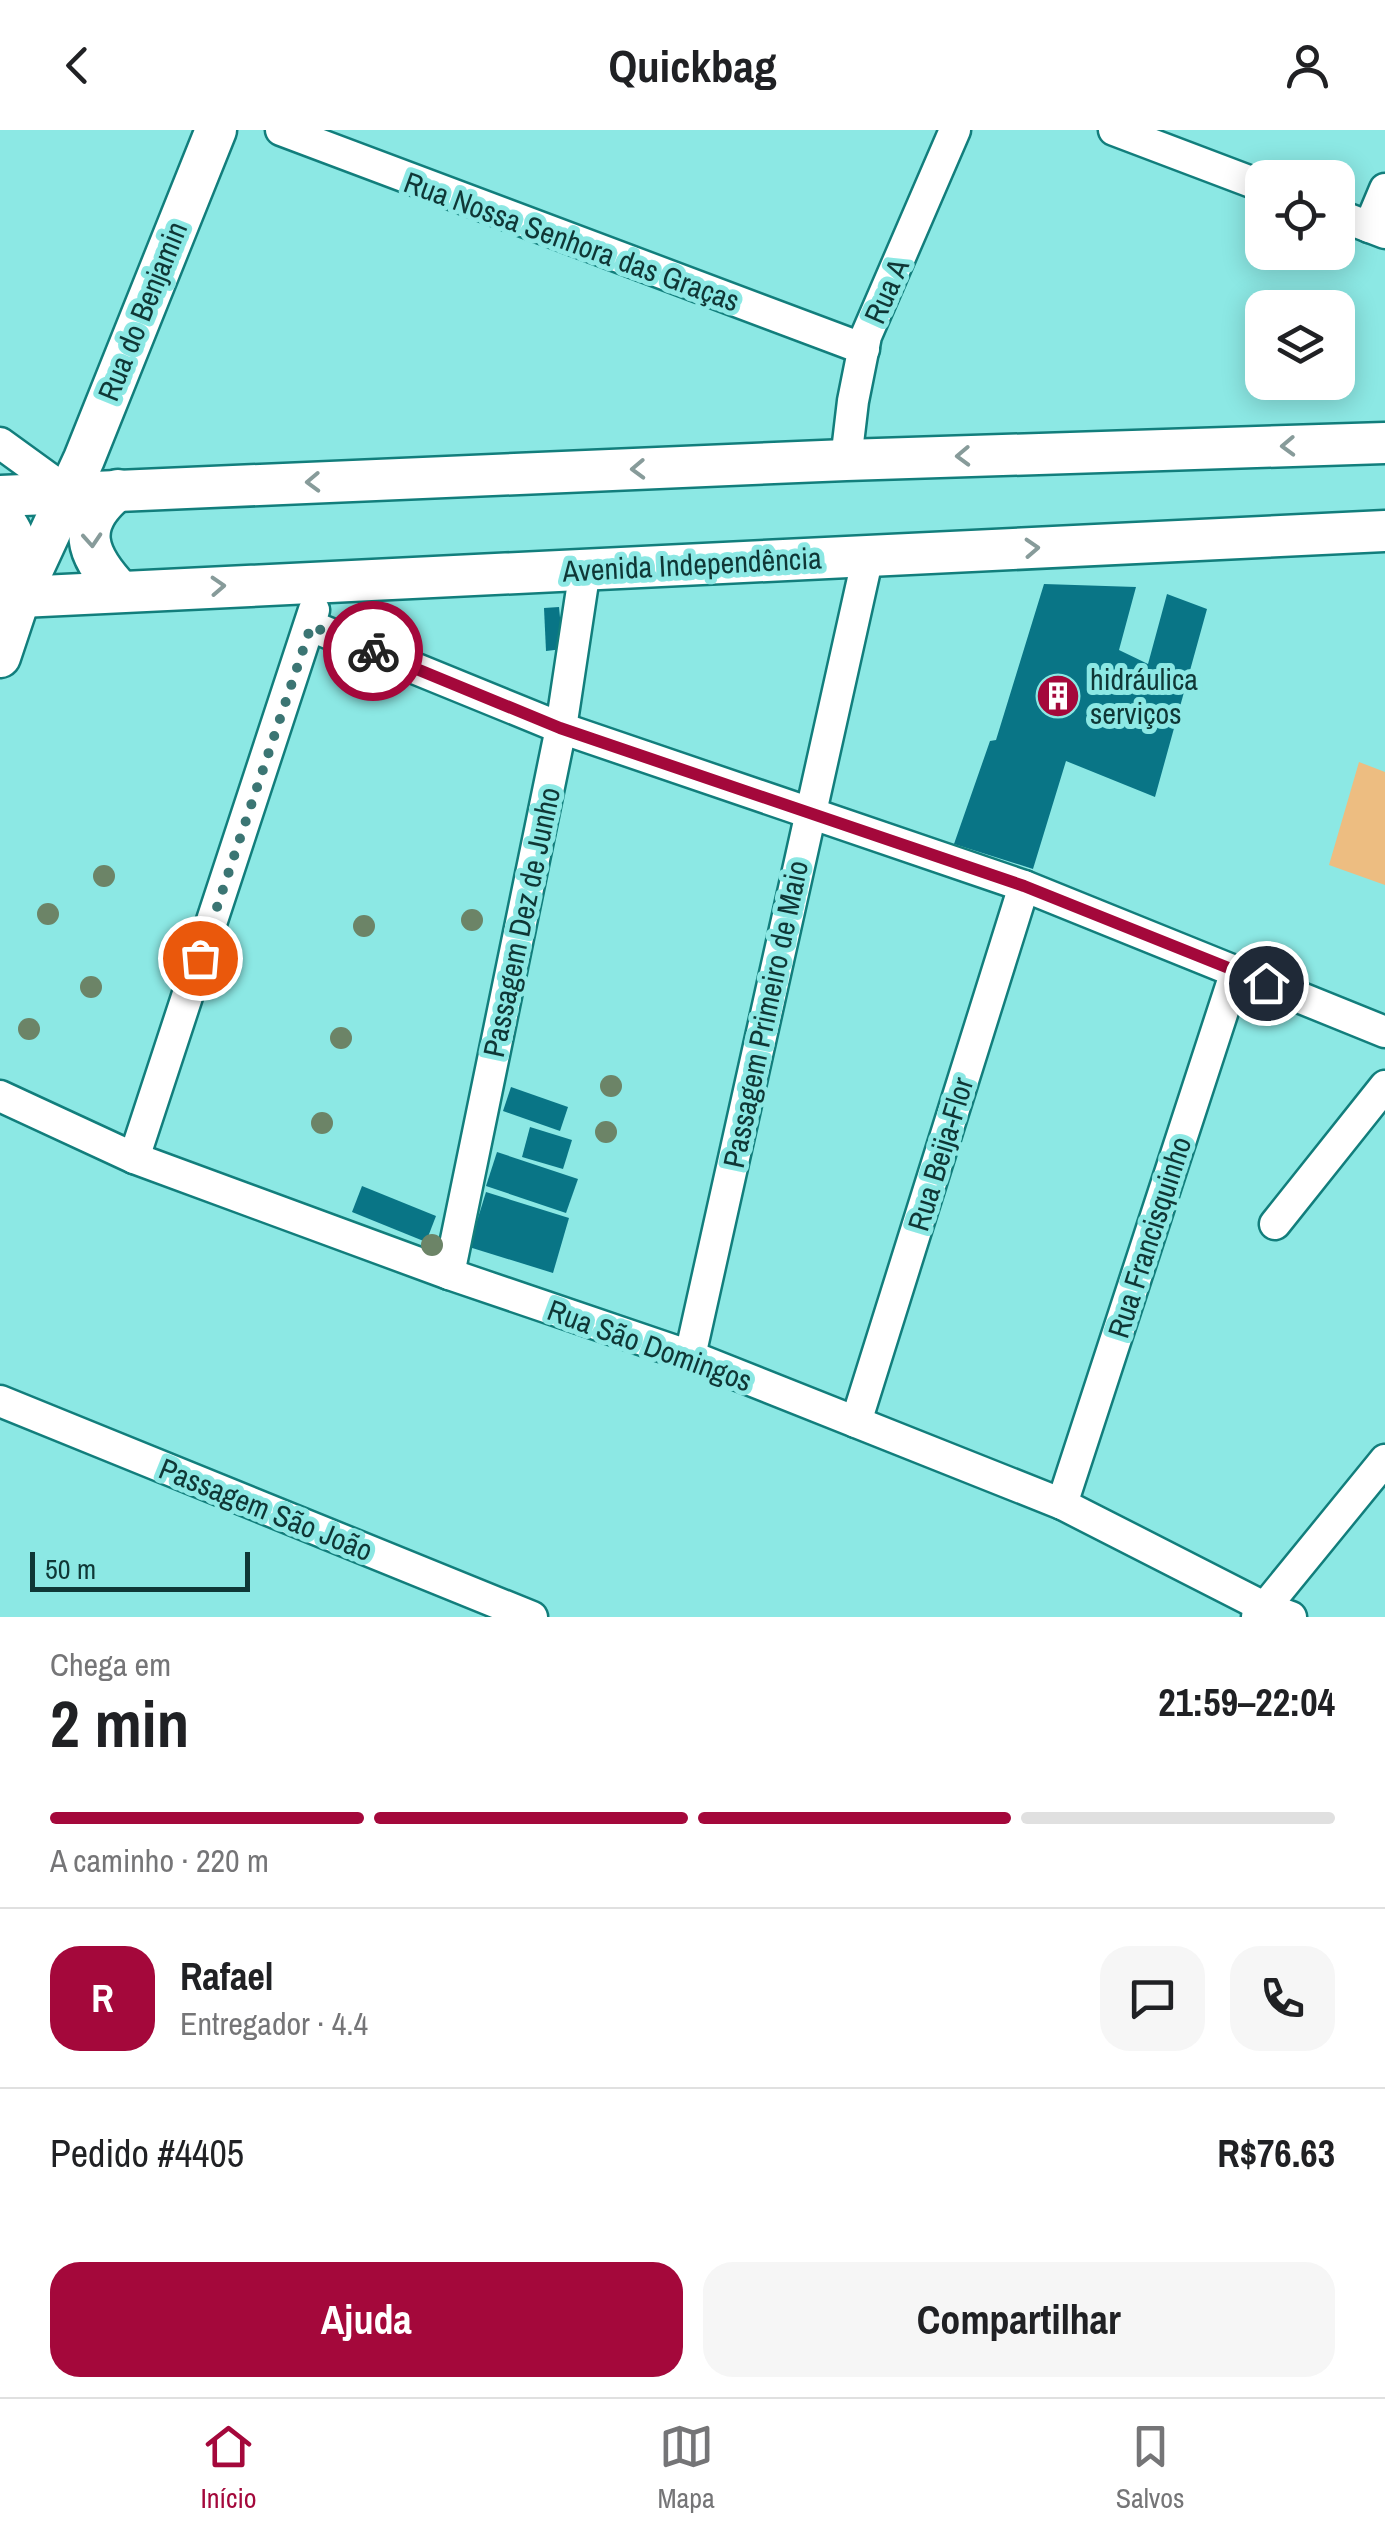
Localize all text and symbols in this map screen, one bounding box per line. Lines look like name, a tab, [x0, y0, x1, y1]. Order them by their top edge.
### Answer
text: Quickbag	[608, 35, 777, 96]
icon: back	[50, 38, 105, 93]
icon: person	[1280, 38, 1335, 93]
map controls	[1245, 160, 1355, 400]
button: locate	[1245, 160, 1355, 270]
street label: Rua Nossa Senhora das Graças	[399, 162, 745, 320]
street label: Rua do Benjamin	[88, 215, 196, 407]
street label: Rua A	[854, 252, 918, 330]
button: layers	[1245, 290, 1355, 400]
one-way arrow	[1279, 435, 1295, 456]
one-way arrow	[954, 445, 970, 466]
one-way arrow	[629, 458, 645, 479]
one-way arrow	[305, 471, 321, 492]
one-way arrow	[81, 532, 102, 548]
street label: Avenida Independência	[560, 537, 823, 591]
one-way arrow	[1024, 538, 1040, 559]
one-way arrow	[210, 576, 226, 597]
courier	[323, 601, 423, 701]
icon: bike	[346, 624, 401, 679]
place label: hidráulica serviços	[1090, 659, 1198, 733]
building icon: hidráulica serviços	[1035, 673, 1081, 719]
street label: Passagem Dez de Junho	[473, 783, 569, 1061]
street label: Passagem Primeiro de Maio	[713, 857, 817, 1171]
pin	[158, 916, 243, 1001]
icon: bag	[173, 931, 228, 986]
pin	[1224, 941, 1309, 1026]
icon: home	[1239, 956, 1294, 1011]
street label: Rua Beija-Flor	[898, 1072, 983, 1236]
street label: Rua Francisquinho	[1098, 1131, 1200, 1343]
street label: Rua São Domingos	[542, 1289, 758, 1401]
street label: Passagem São João	[153, 1448, 379, 1570]
scale bar	[30, 1547, 250, 1592]
text: 50 m	[45, 1550, 96, 1588]
text: Chega em	[50, 1643, 171, 1686]
text: 21:59–22:04	[1158, 1677, 1335, 1728]
text: 2 min	[50, 1680, 189, 1767]
text: A caminho · 220 m	[50, 1839, 269, 1882]
button: chat	[1100, 1946, 1205, 2051]
button: phone	[1230, 1946, 1335, 2051]
text: Rafael	[180, 1951, 274, 2002]
text: R	[91, 1973, 114, 2024]
text: Entregador · 4.4	[180, 2002, 368, 2045]
text: Pedido #4405	[50, 2128, 244, 2179]
text: R$76.63	[1217, 2128, 1335, 2179]
button: Ajuda	[50, 2262, 683, 2377]
button: Compartilhar	[703, 2262, 1335, 2377]
tab: Início	[200, 2419, 257, 2517]
tab: Mapa	[657, 2419, 715, 2517]
tab: Salvos	[1116, 2419, 1185, 2517]

